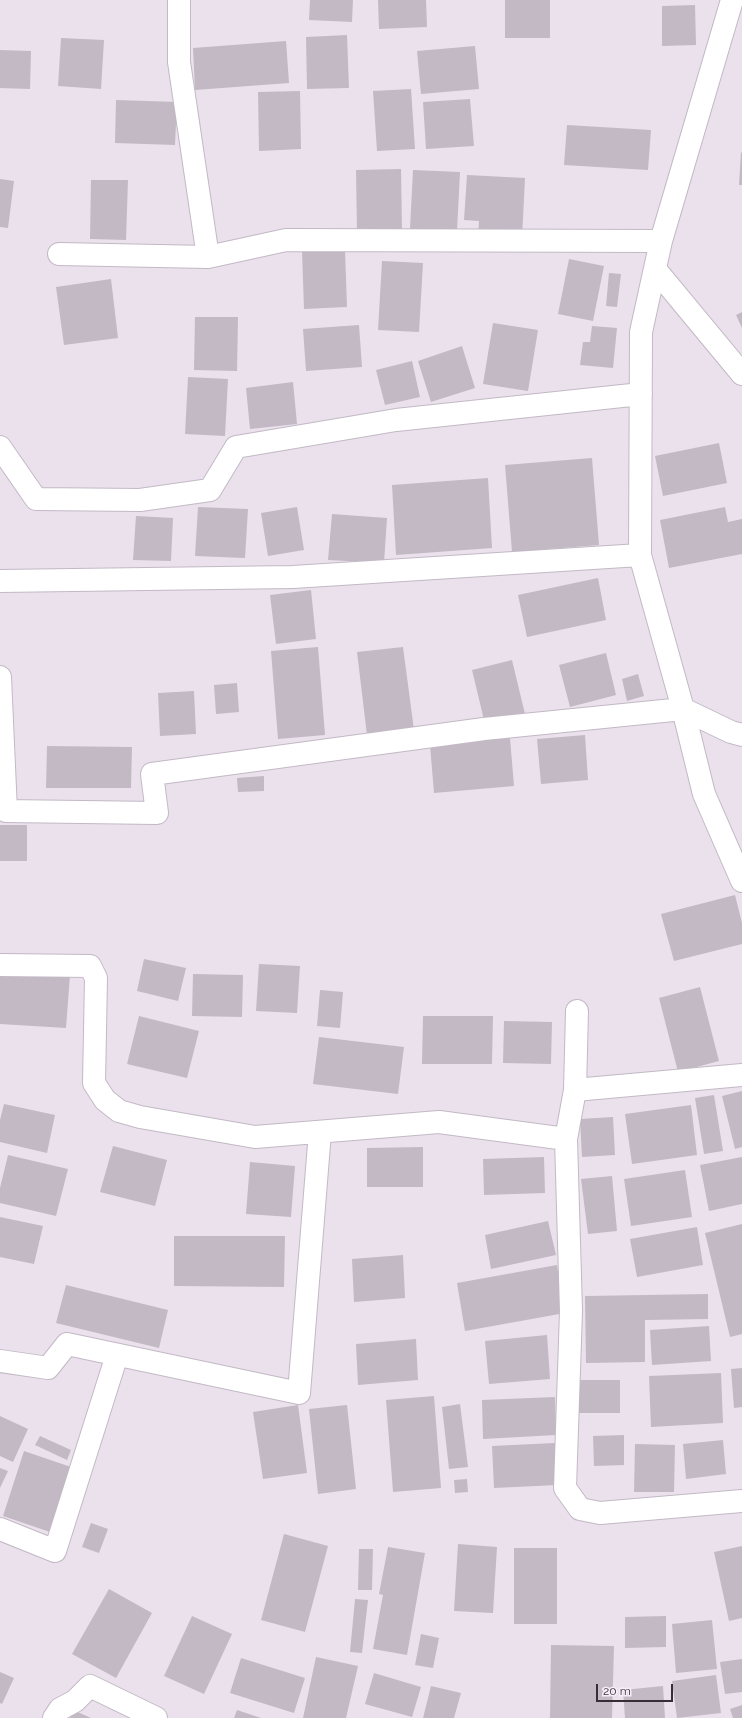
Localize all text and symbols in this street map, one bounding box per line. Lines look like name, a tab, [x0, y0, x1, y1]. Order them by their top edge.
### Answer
scale bar	[598, 1676, 675, 1702]
text: 20 m	[603, 1684, 631, 1698]

